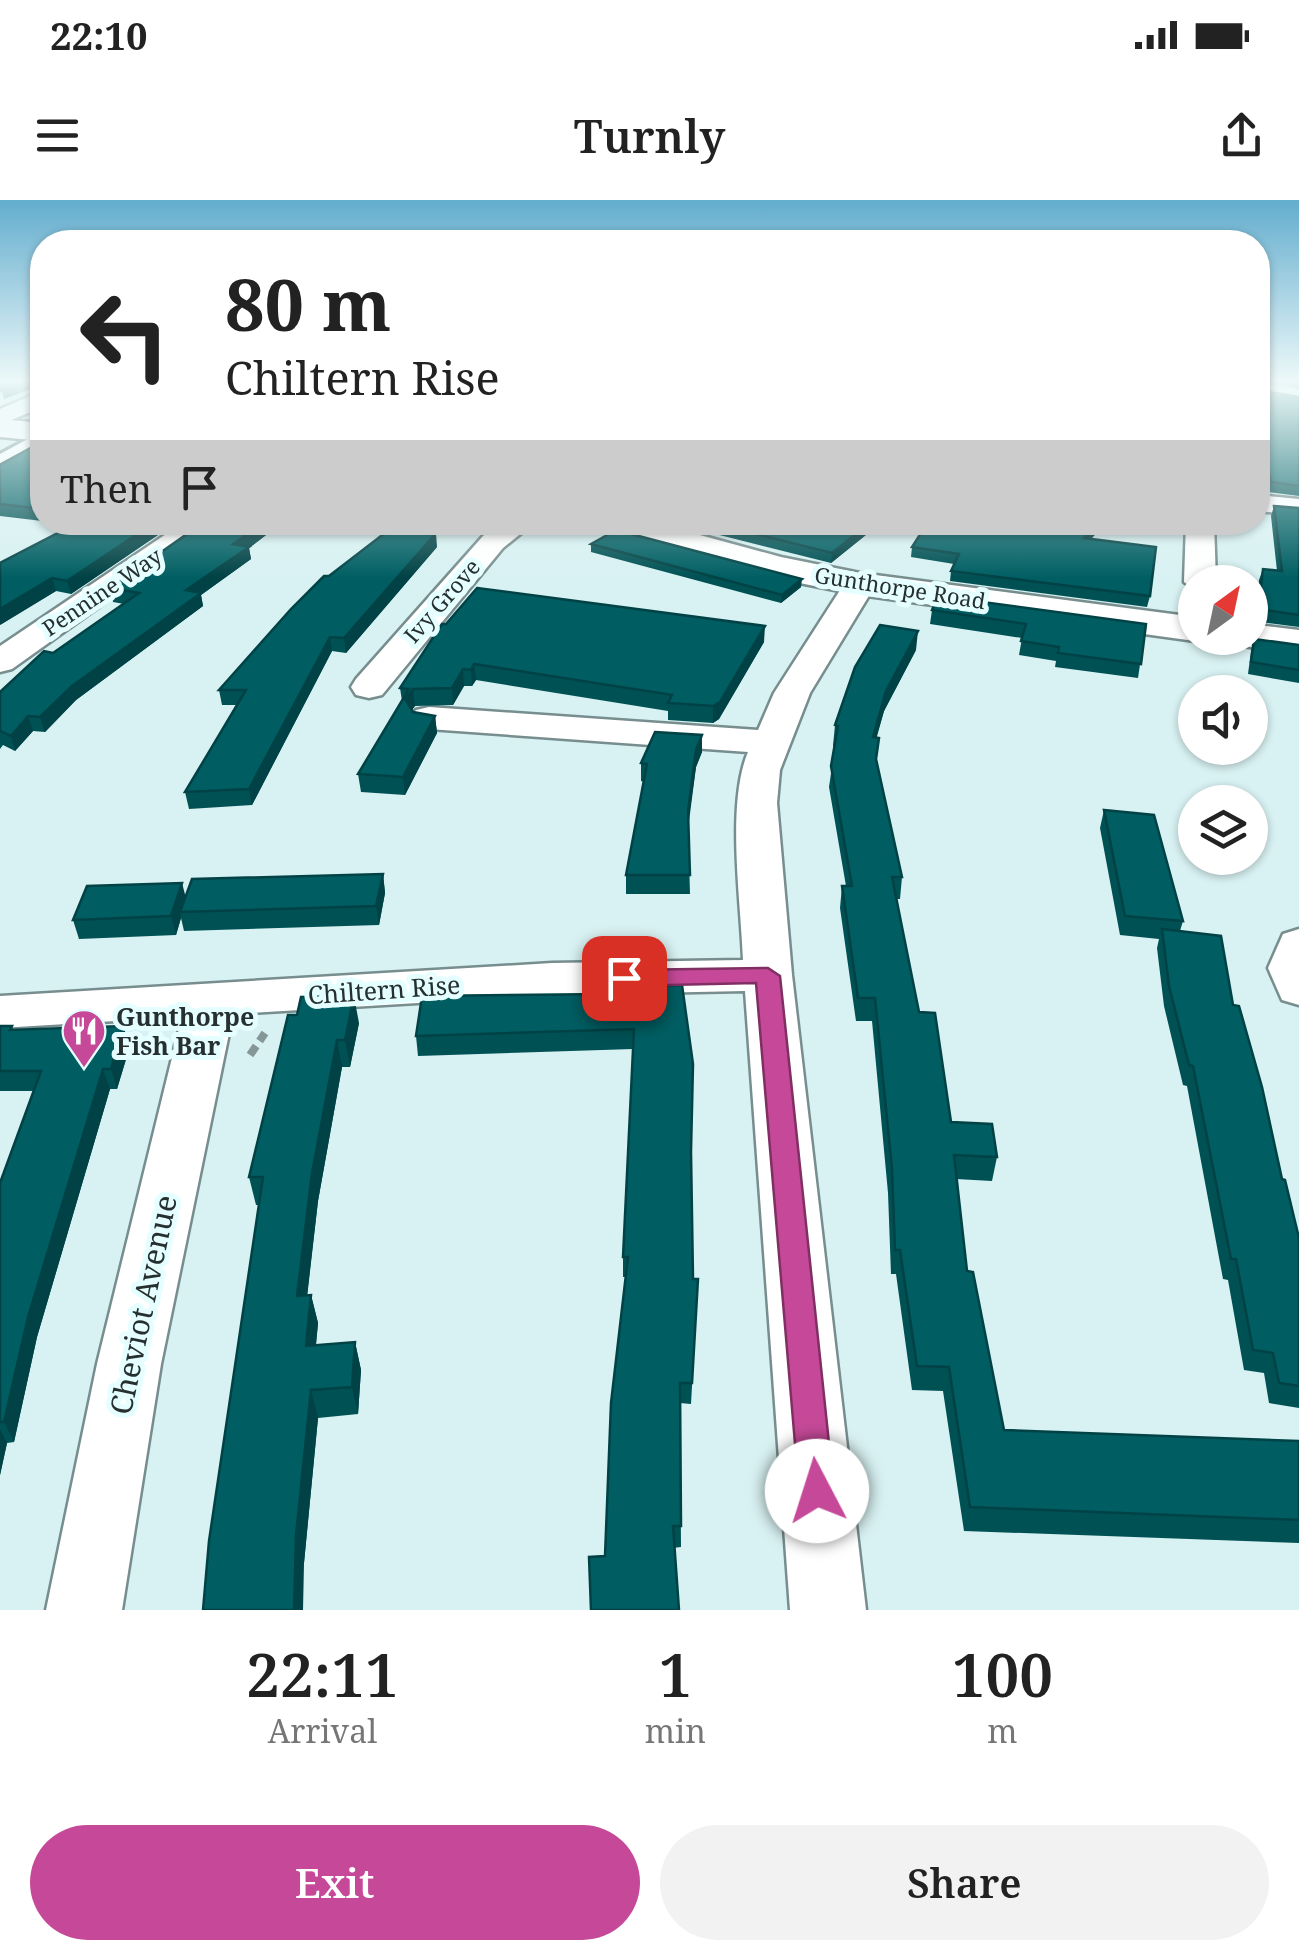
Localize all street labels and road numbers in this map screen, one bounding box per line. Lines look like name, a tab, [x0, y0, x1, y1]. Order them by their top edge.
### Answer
street label: Pennine Way	[36, 540, 168, 642]
street label: Ivy Grove	[396, 552, 486, 649]
street label: Gunthorpe Road	[813, 559, 988, 615]
street label: Chiltern Rise	[307, 967, 461, 1011]
street label: Cheviot Avenue	[99, 1191, 186, 1418]

